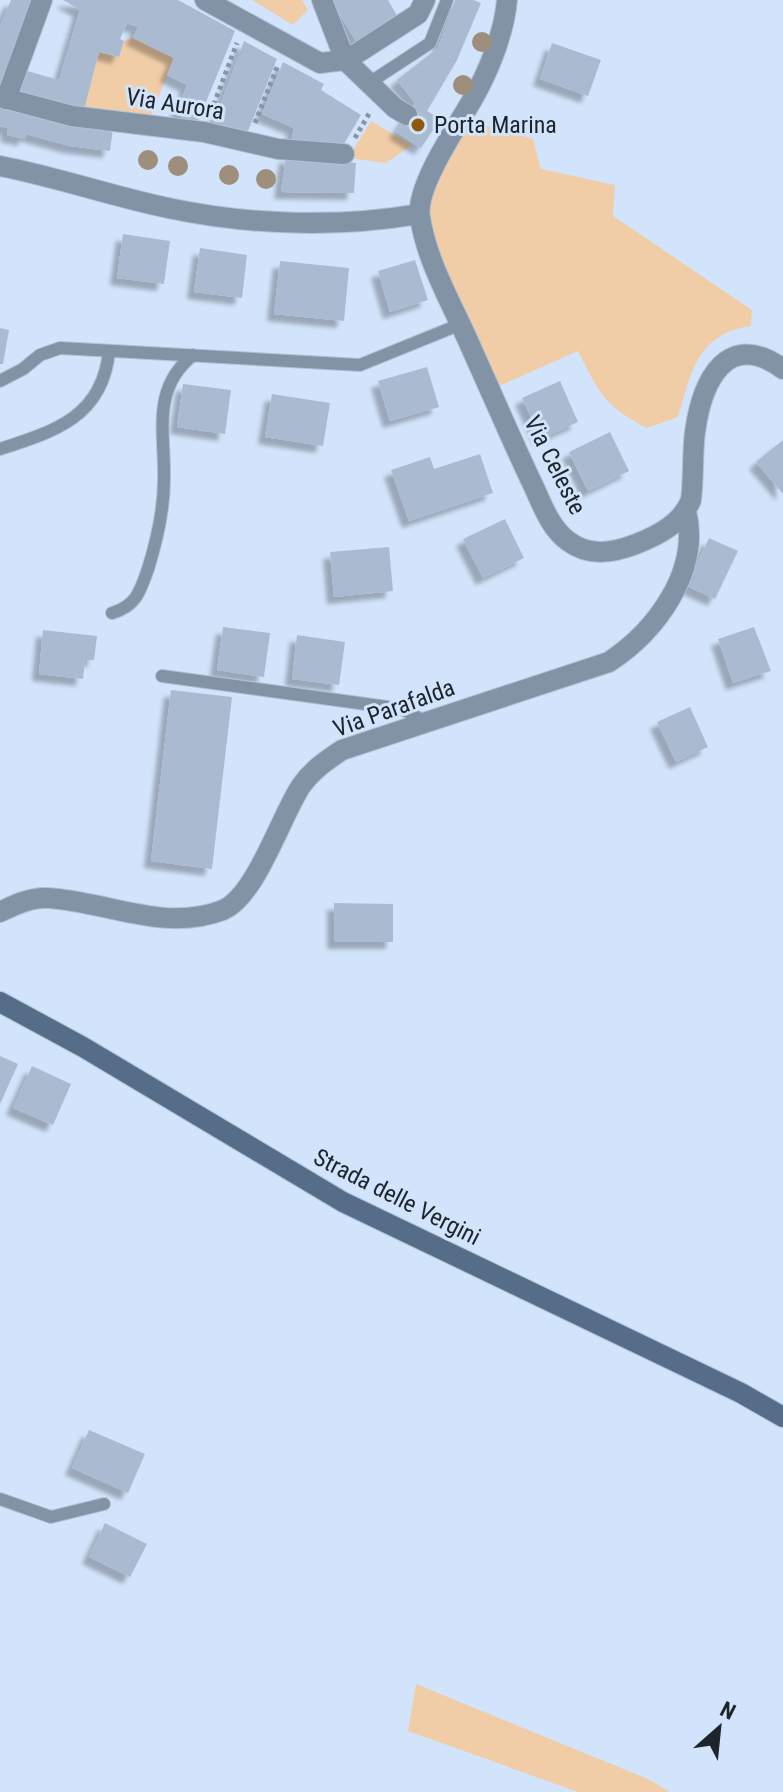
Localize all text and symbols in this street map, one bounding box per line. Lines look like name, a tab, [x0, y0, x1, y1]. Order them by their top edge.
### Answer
street label: Via Aurora	[124, 82, 226, 126]
place label: Porta Marina	[434, 111, 557, 139]
marker: Porta Marina	[409, 116, 427, 134]
street label: Via Celeste	[518, 411, 592, 519]
street label: Via Parafalda	[330, 673, 458, 743]
street label: Strada delle Vergini	[309, 1143, 485, 1251]
north arrow	[679, 1688, 759, 1768]
text: N	[716, 1696, 740, 1725]

